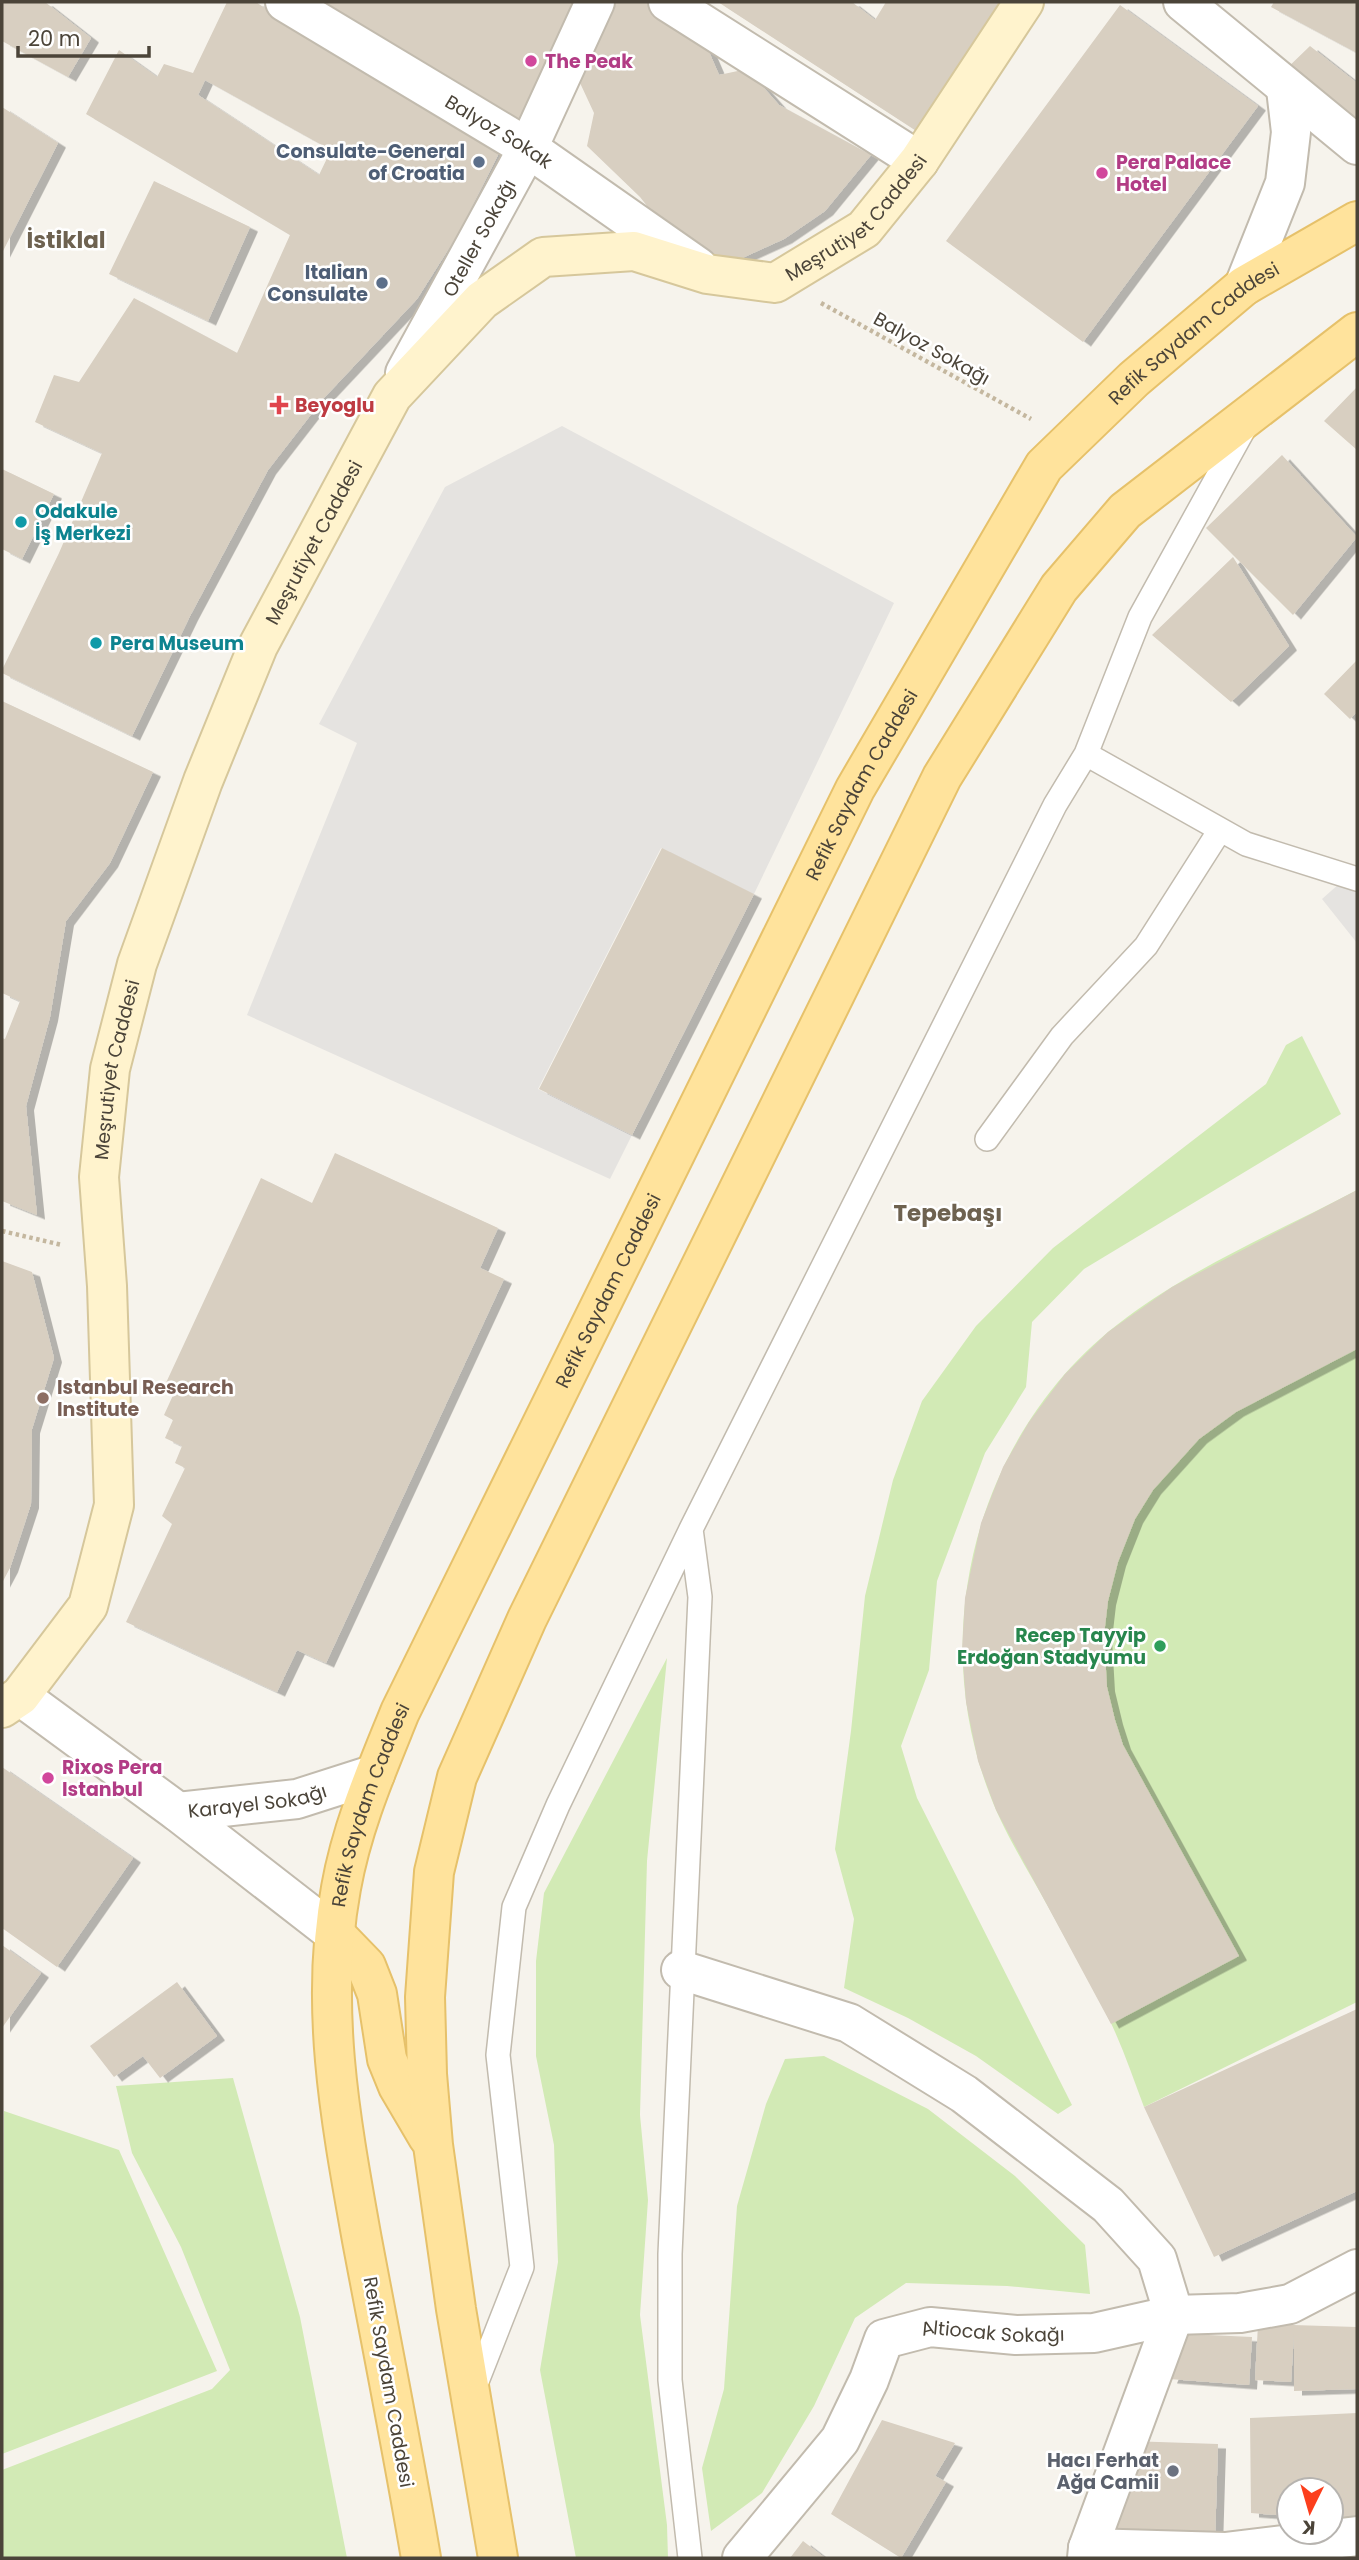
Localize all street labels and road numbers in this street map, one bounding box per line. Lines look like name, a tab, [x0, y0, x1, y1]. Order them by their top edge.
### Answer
street label: Balyoz Sokak	[440, 88, 558, 175]
street label: Meşrutiyet Caddesi	[780, 149, 934, 288]
street label: Oteller Sokağı	[436, 174, 522, 302]
street label: Refik Saydam Caddesi	[1102, 256, 1284, 411]
street label: Balyoz Sokağı	[869, 305, 995, 392]
street label: Meşrutiyet Caddesi	[259, 456, 369, 630]
street label: Refik Saydam Caddesi	[799, 684, 925, 885]
street label: Meşrutiyet Caddesi	[88, 977, 146, 1161]
street label: Refik Saydam Caddesi	[549, 1189, 668, 1393]
street label: Refik Saydam Caddesi	[325, 1698, 416, 1909]
street label: Karayel Sokağı	[187, 1777, 330, 1825]
street label: Refik Saydam Caddesi	[357, 2275, 420, 2490]
street label: Altiocak Sokağı	[918, 2313, 1065, 2349]

